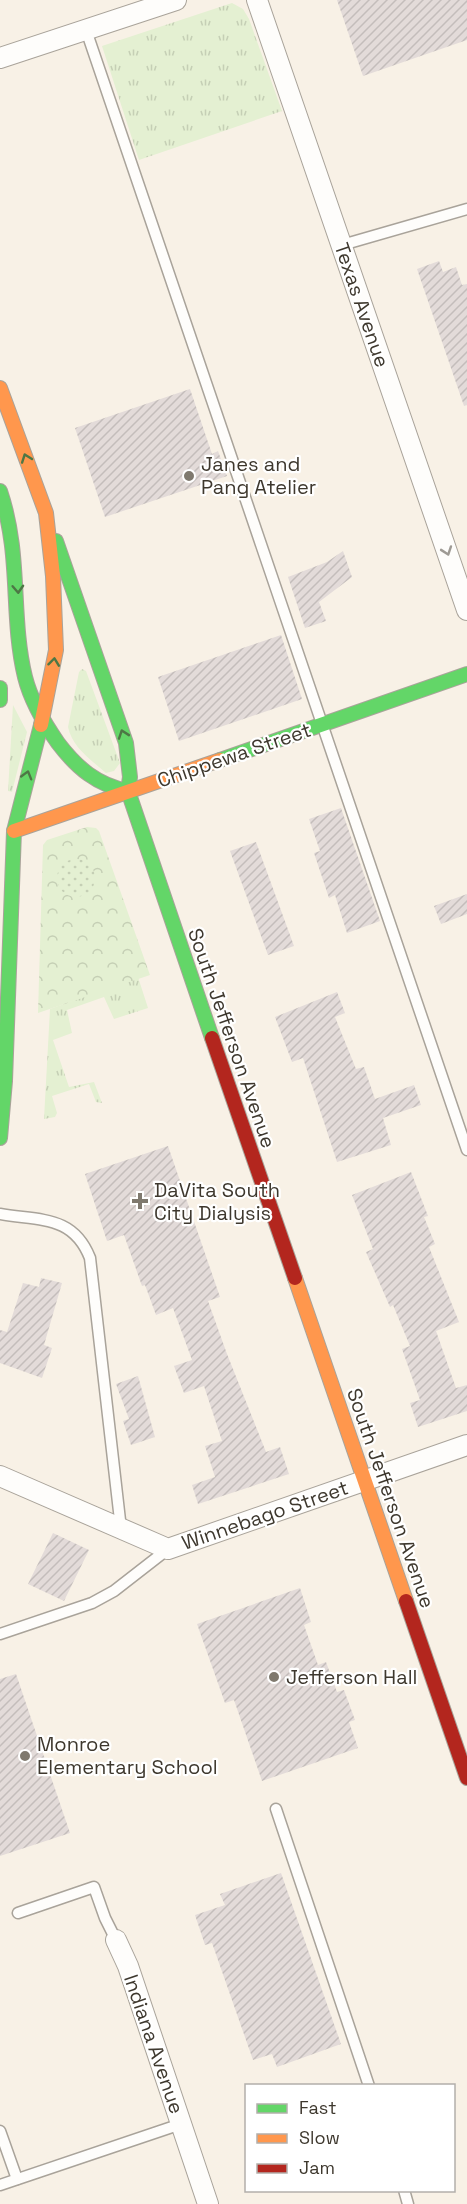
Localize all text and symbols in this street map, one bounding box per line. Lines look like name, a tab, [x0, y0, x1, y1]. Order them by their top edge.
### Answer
street label: Texas Avenue	[329, 239, 395, 371]
place label: Janes and Pang Atelier	[201, 451, 316, 500]
one-way arrow	[20, 453, 33, 464]
marker: Janes and Pang Atelier	[182, 469, 196, 483]
one-way arrow	[439, 545, 452, 556]
one-way arrow	[12, 584, 25, 593]
one-way arrow	[47, 657, 60, 666]
street label: Chippewa Street	[154, 716, 314, 794]
one-way arrow	[118, 729, 130, 740]
one-way arrow	[20, 770, 32, 781]
street label: South Jefferson Avenue	[182, 925, 282, 1151]
place label: DaVita South City Dialysis	[154, 1177, 280, 1226]
marker: DaVita South City Dialysis	[131, 1192, 149, 1210]
street label: South Jefferson Avenue	[341, 1385, 441, 1611]
street label: Winnebago Street	[178, 1474, 352, 1556]
place label: Jefferson Hall	[286, 1664, 417, 1690]
marker: Jefferson Hall	[267, 1670, 281, 1684]
place label: Monroe Elementary School	[37, 1731, 218, 1780]
marker: Monroe Elementary School	[18, 1749, 32, 1763]
street label: Indiana Avenue	[118, 1971, 190, 2117]
legend	[245, 2084, 455, 2192]
text: Fast	[299, 2096, 336, 2119]
text: Slow	[299, 2126, 340, 2149]
text: Jam	[299, 2156, 335, 2179]

